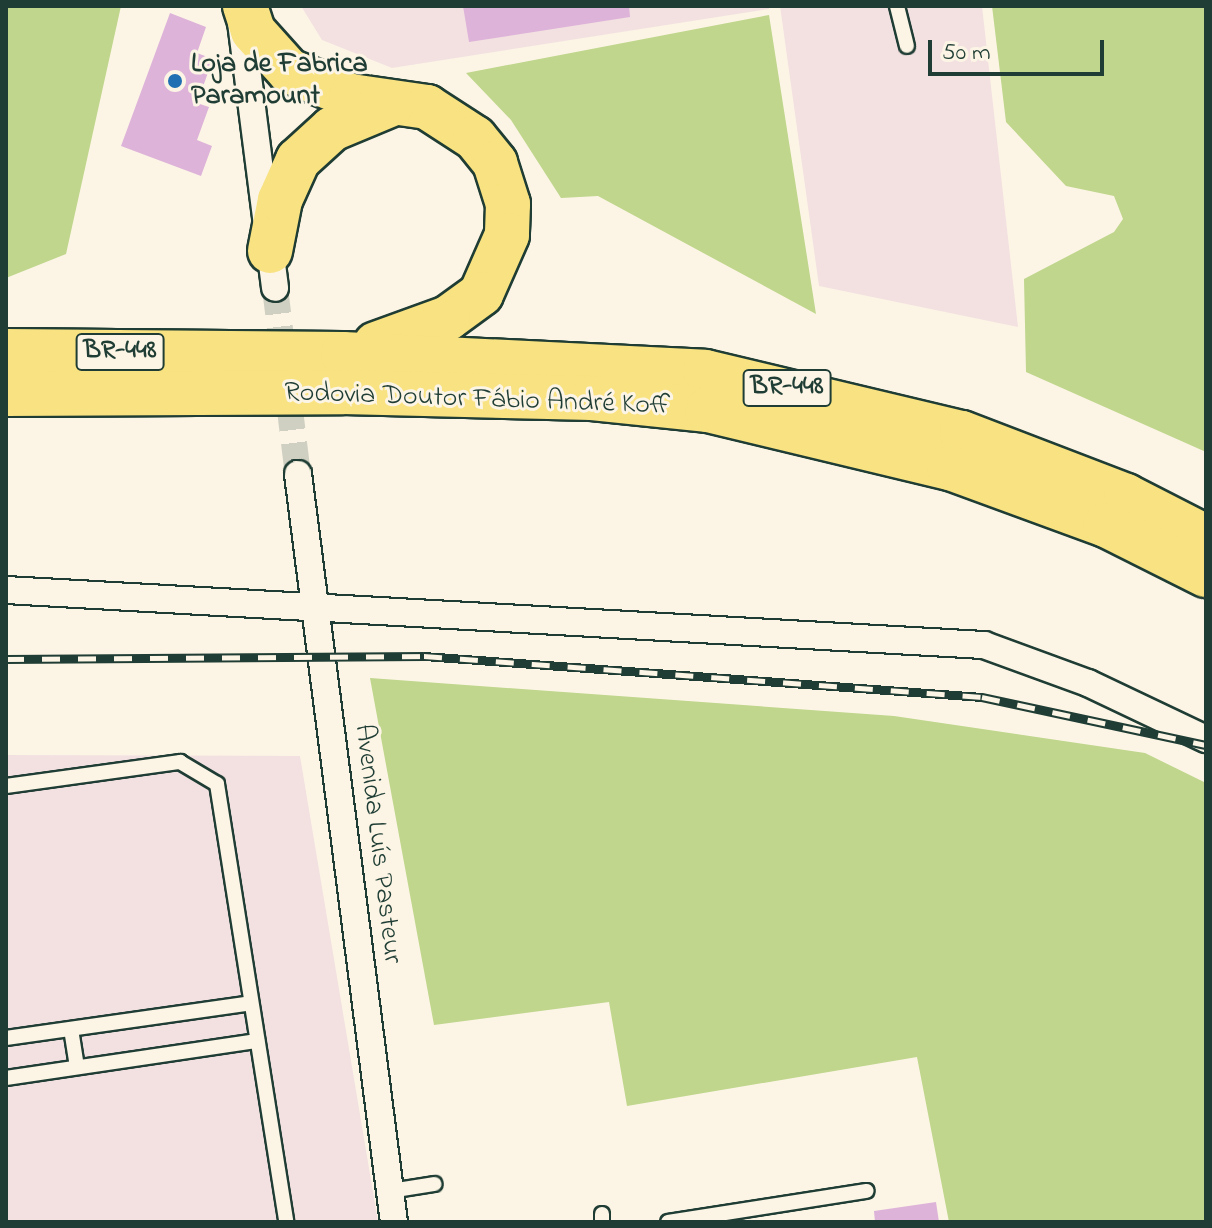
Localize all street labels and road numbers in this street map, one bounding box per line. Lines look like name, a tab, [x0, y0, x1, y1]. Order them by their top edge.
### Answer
road number: BR-448	[74, 330, 166, 374]
road number: BR-448	[741, 366, 833, 410]
street label: Rodovia Doutor Fábio André Koff	[284, 376, 670, 424]
street label: Avenida Luís Pasteur	[346, 722, 408, 966]

